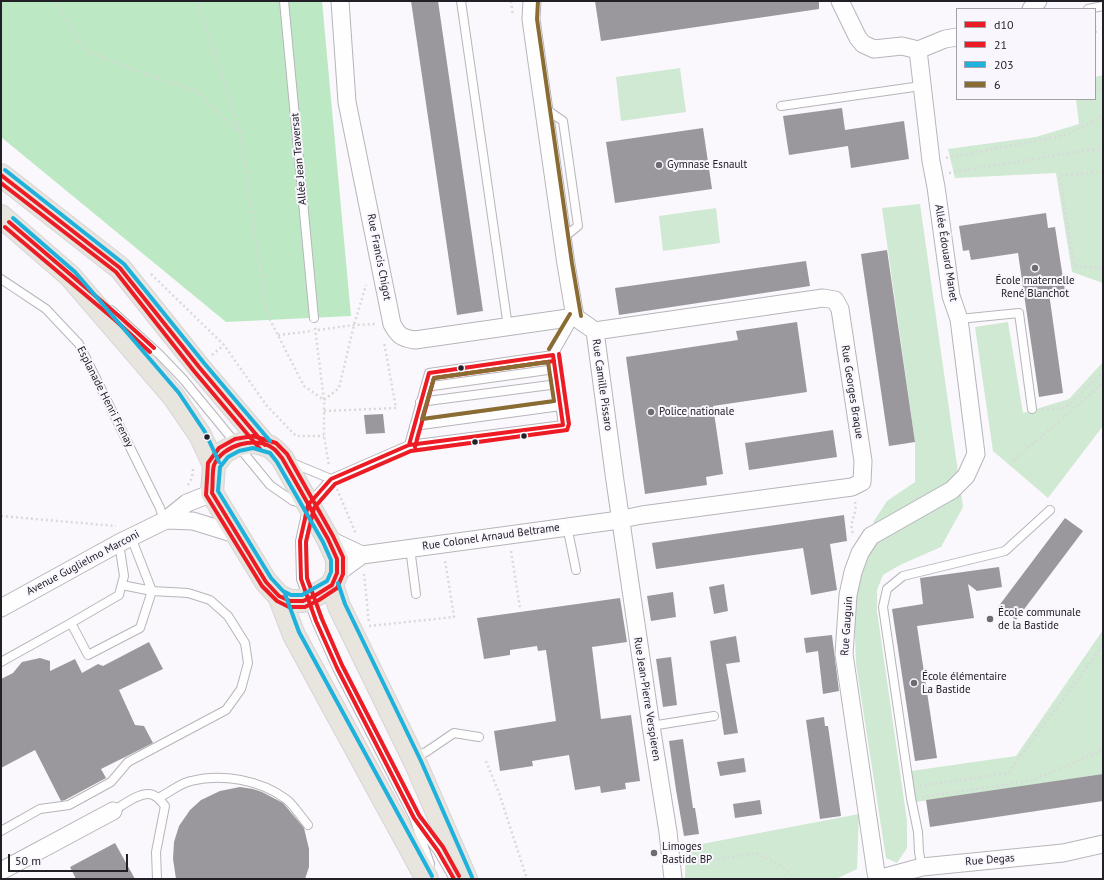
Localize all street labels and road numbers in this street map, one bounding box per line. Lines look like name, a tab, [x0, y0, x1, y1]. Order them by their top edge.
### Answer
street label: Allée Jean Traversat	[288, 112, 310, 206]
street label: Allée Édouard Manet	[932, 204, 960, 302]
street label: Rue Francis Chigot	[364, 213, 394, 301]
street label: Rue Camille Pissaro	[589, 338, 615, 432]
street label: Esplanade Henri Frenay	[74, 344, 136, 450]
street label: Rue Georges Braque	[838, 344, 866, 440]
street label: Rue Colonel Arnaud Beltrame	[421, 521, 561, 553]
street label: Avenue Guglielmo Marconi	[24, 528, 142, 598]
street label: Rue Gauguin	[838, 596, 856, 656]
street label: Rue Jean-Pierre Verspieren	[631, 636, 663, 762]
street label: Rue Degas	[965, 851, 1015, 869]

